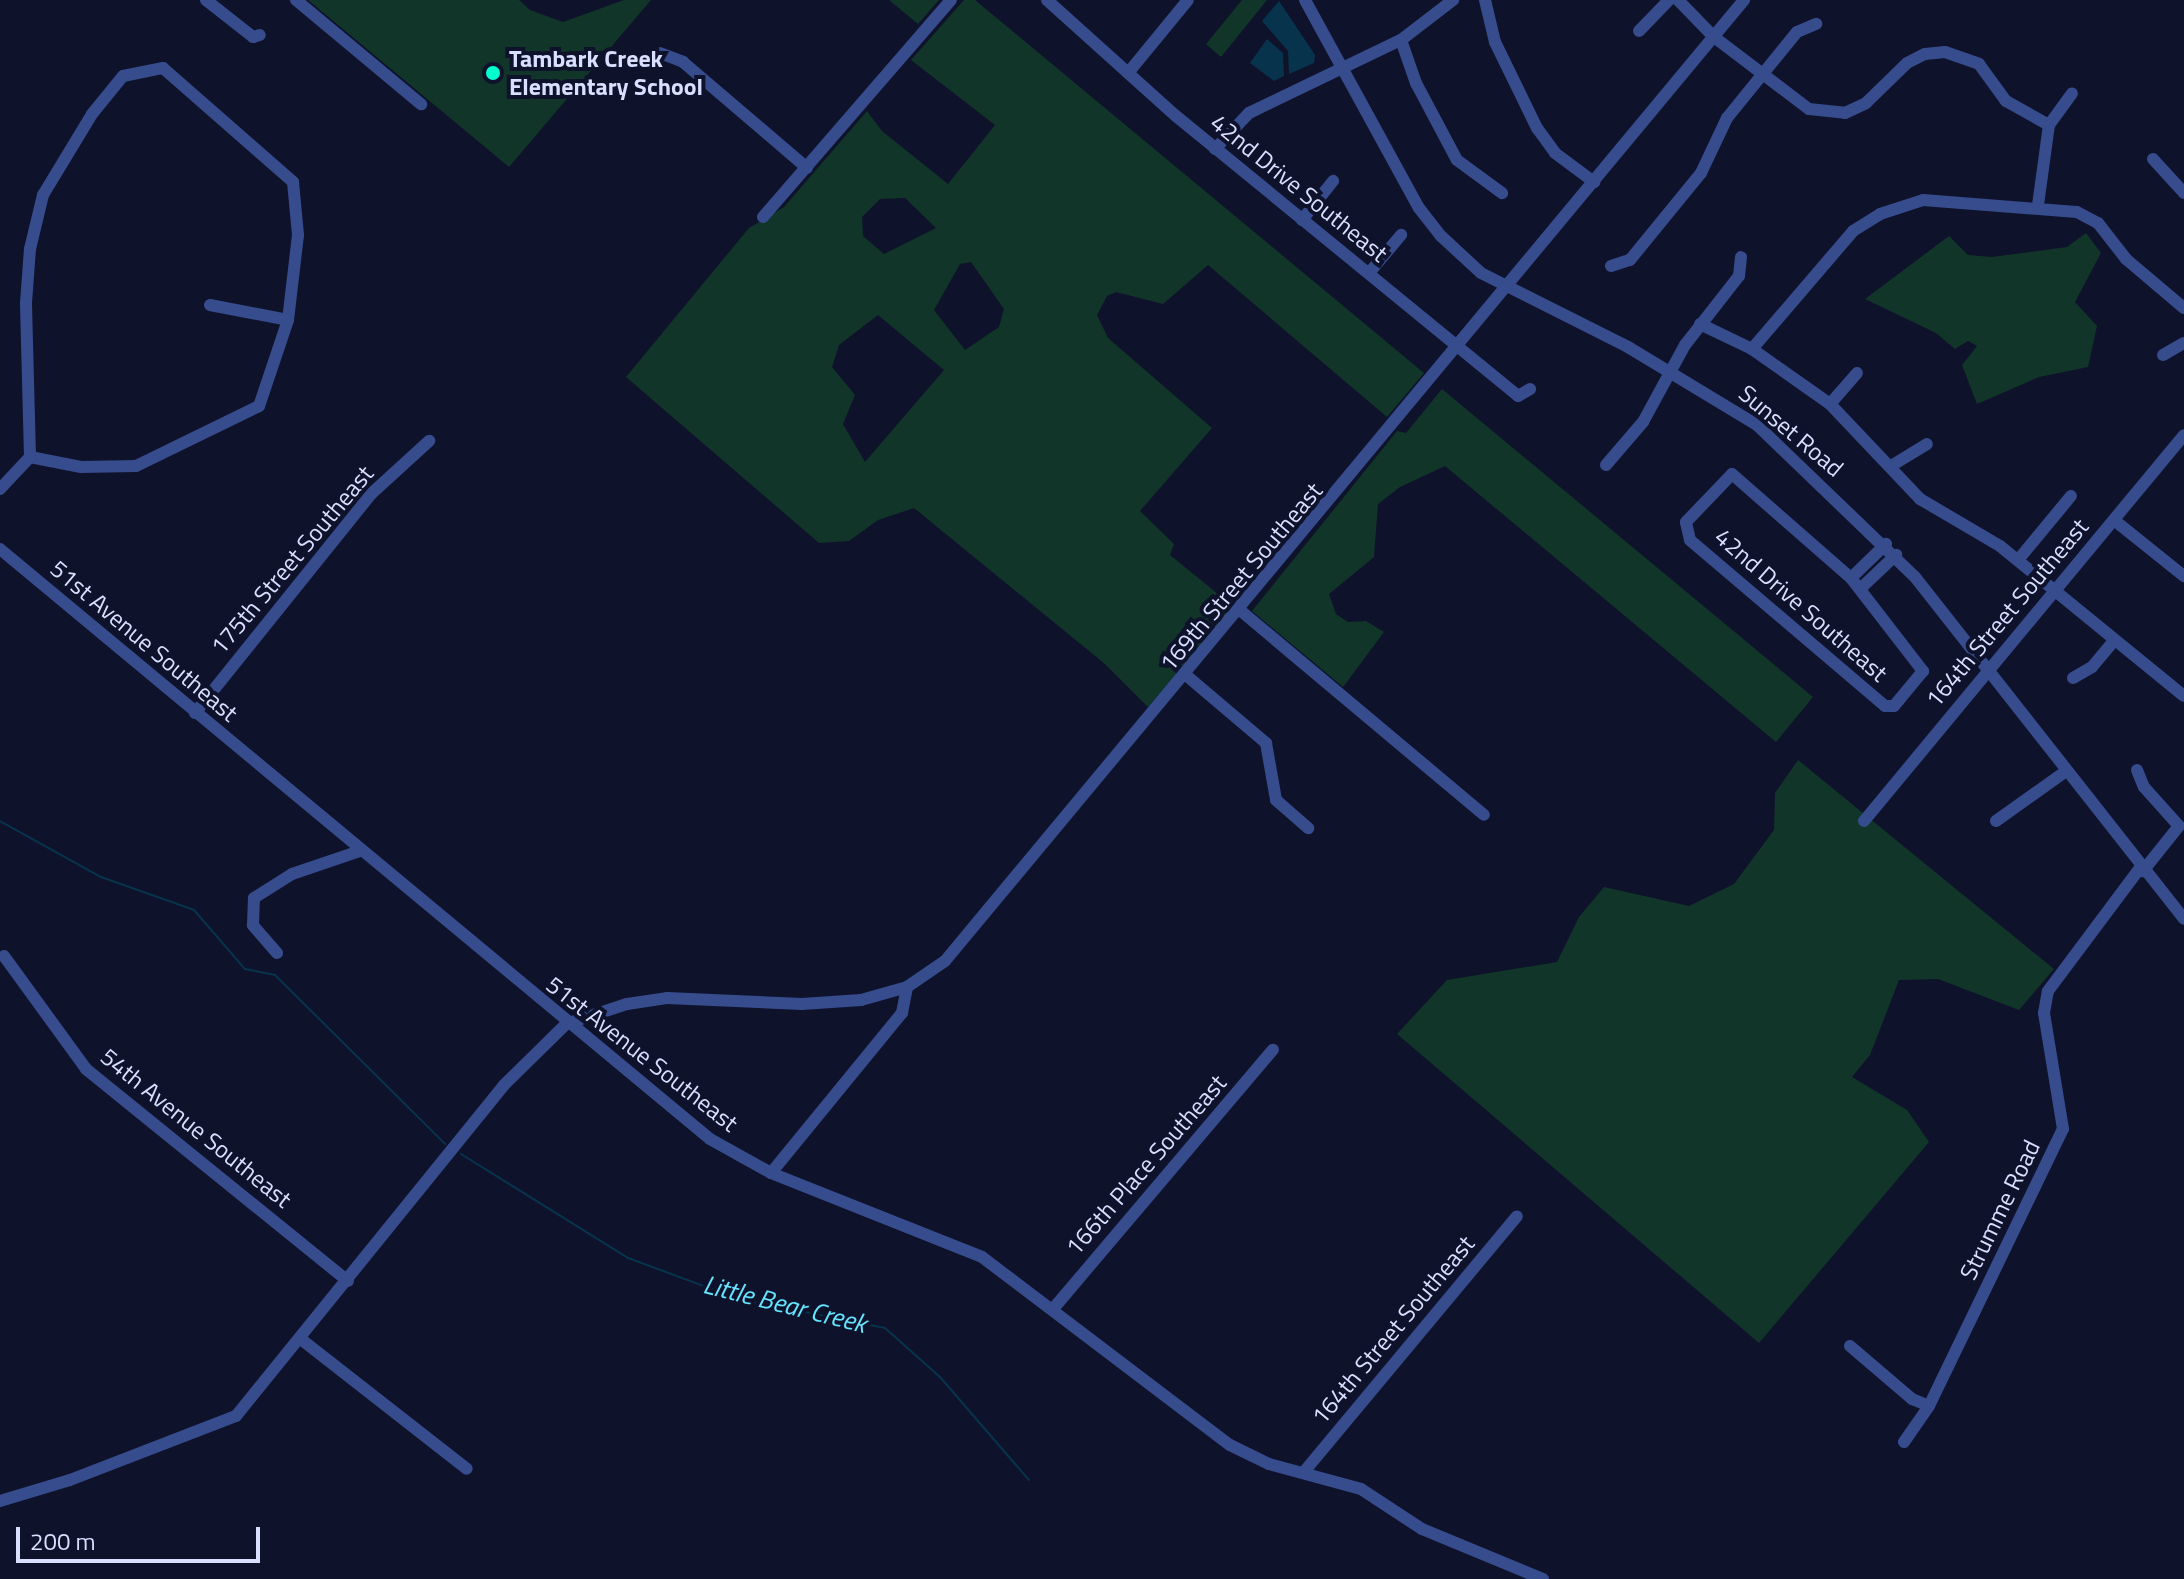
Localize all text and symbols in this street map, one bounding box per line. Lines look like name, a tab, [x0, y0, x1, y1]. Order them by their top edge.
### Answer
place label: Tambark Creek Elementary School	[509, 45, 703, 101]
marker: Tambark Creek Elementary School	[484, 64, 502, 82]
street label: 42nd Drive Southeast	[1205, 108, 1393, 268]
street label: Sunset Road	[1733, 379, 1849, 483]
street label: 175th Street Southeast	[205, 460, 379, 660]
street label: 169th Street Southeast	[1154, 477, 1328, 677]
street label: 164th Street Southeast	[1920, 513, 2094, 713]
street label: 42nd Drive Southeast	[1709, 522, 1893, 688]
street label: 51st Avenue Southeast	[45, 554, 243, 728]
street label: 51st Avenue Southeast	[540, 970, 744, 1138]
street label: 54th Avenue Southeast	[95, 1042, 297, 1214]
street label: 166th Place Southeast	[1060, 1069, 1232, 1261]
street label: Strumme Road	[1954, 1135, 2046, 1285]
street label: 164th Street Southeast	[1306, 1230, 1480, 1430]
water label: Little Bear Creek	[700, 1269, 870, 1339]
scale bar	[20, 1511, 264, 1561]
text: 200 m	[30, 1523, 96, 1559]

